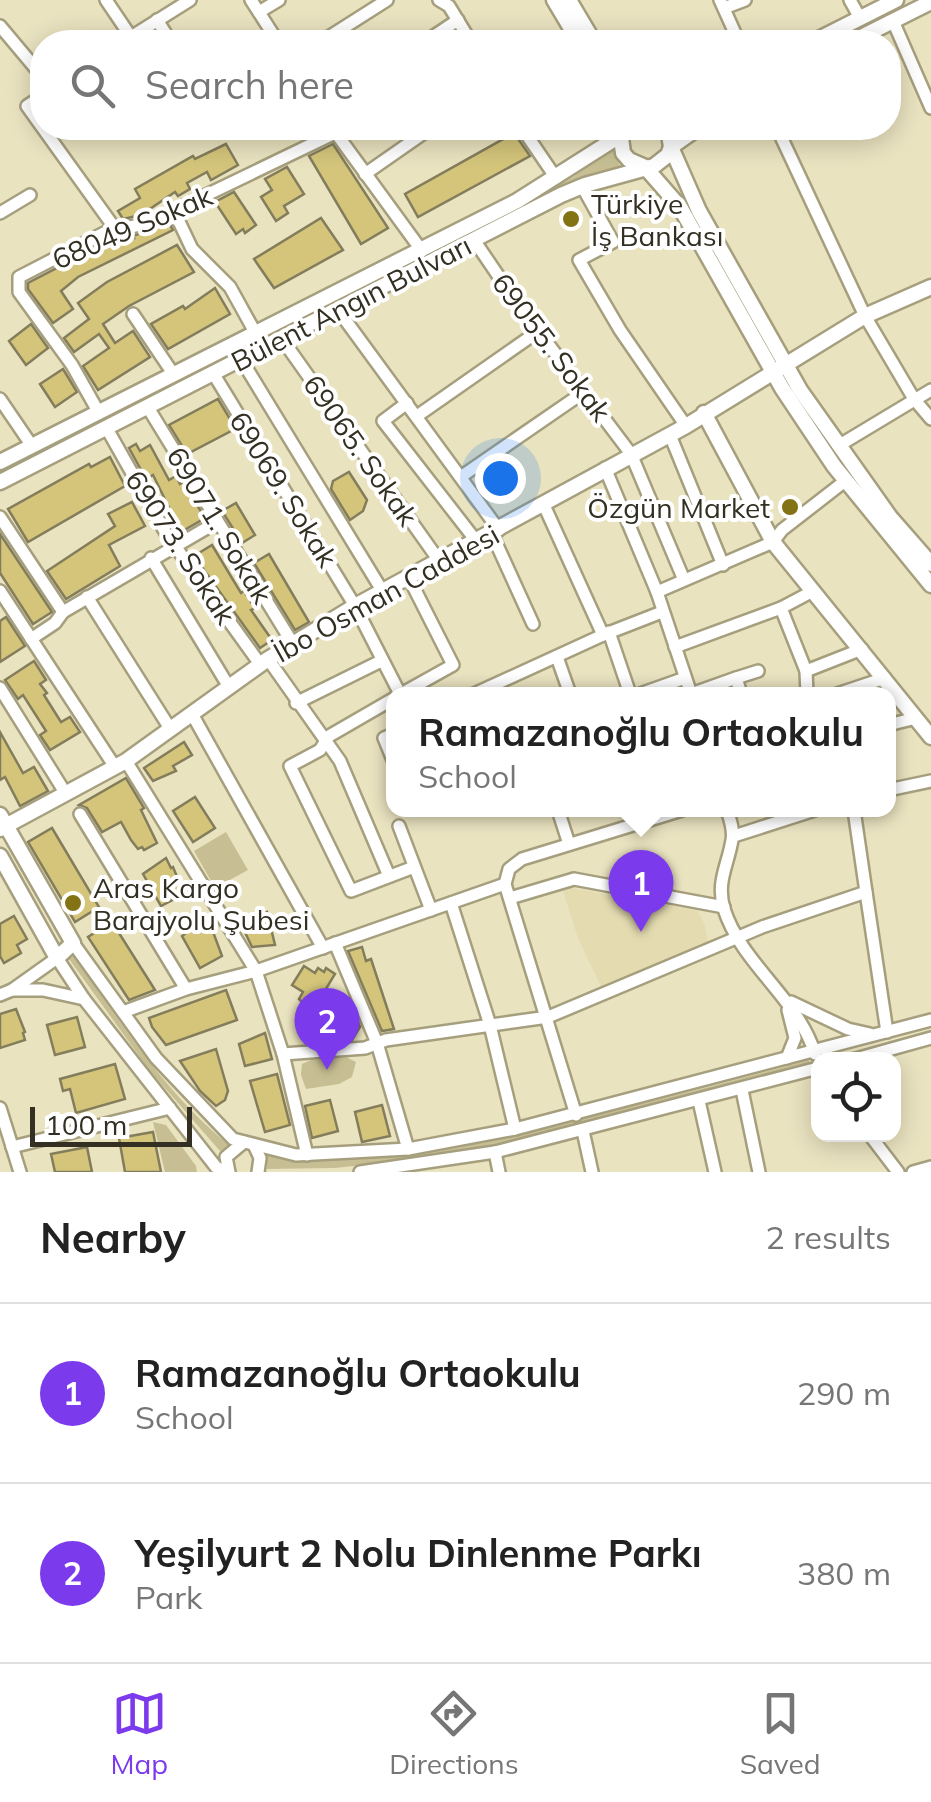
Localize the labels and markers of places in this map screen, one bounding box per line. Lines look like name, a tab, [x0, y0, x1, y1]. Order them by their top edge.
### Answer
place label: Türkiye İş Bankası	[591, 186, 723, 253]
marker: Türkiye İş Bankası	[560, 208, 582, 230]
place label: Özgün Market	[587, 490, 770, 525]
marker: Özgün Market	[779, 496, 801, 518]
pin: 1	[608, 850, 674, 932]
place label: Aras Kargo Barajyolu Şubesi	[93, 870, 309, 937]
marker: Aras Kargo Barajyolu Şubesi	[62, 892, 84, 914]
pin: 2	[294, 988, 360, 1070]

